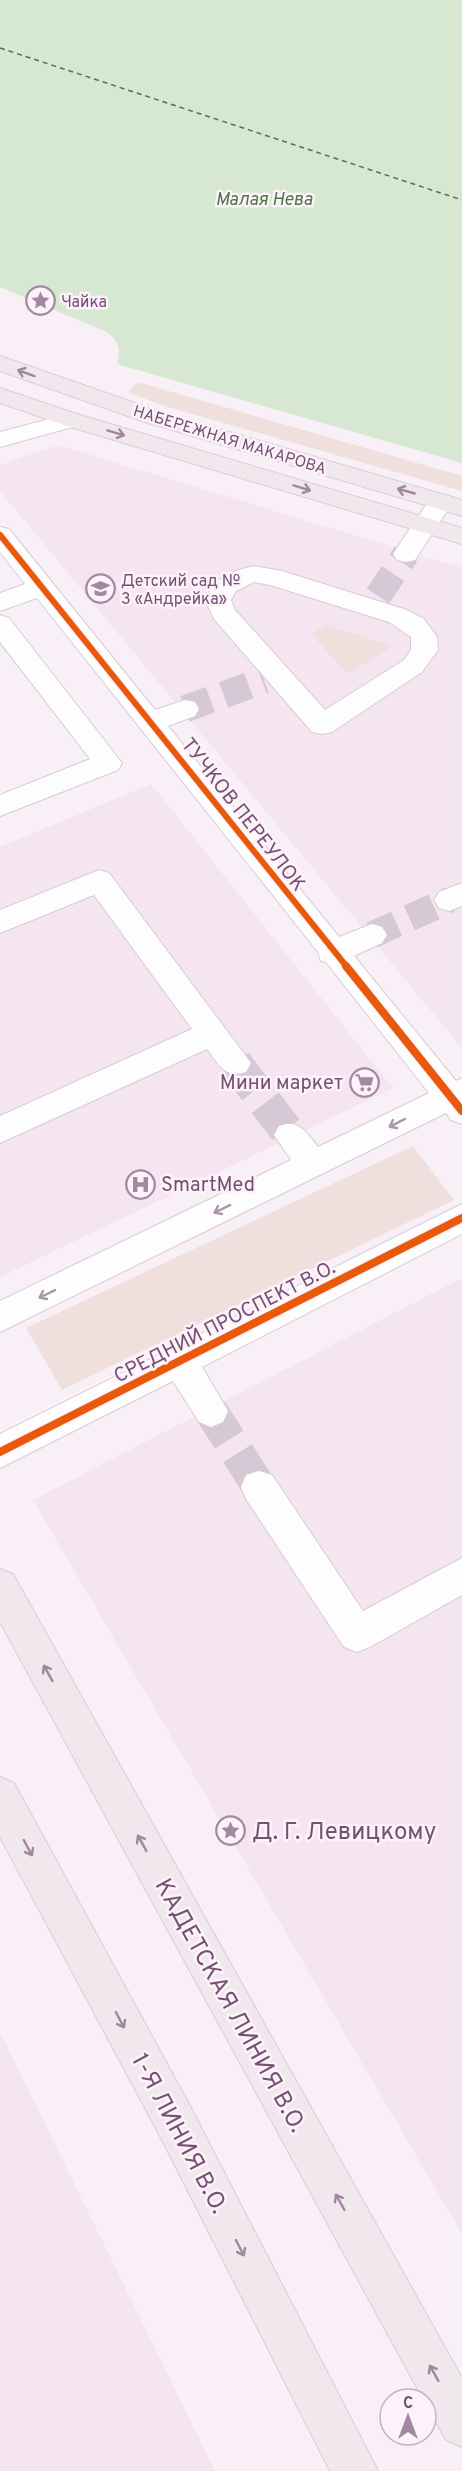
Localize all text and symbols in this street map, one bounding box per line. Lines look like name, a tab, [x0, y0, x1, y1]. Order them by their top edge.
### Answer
water label: Малая Нева	[216, 189, 313, 212]
place icon: Чайка	[24, 285, 56, 317]
place label: Чайка	[61, 293, 107, 313]
one-way arrow	[17, 367, 36, 378]
street label: НАБЕРЕЖНАЯ МАКАРОВА	[130, 402, 329, 480]
one-way arrow	[106, 428, 125, 439]
one-way arrow	[293, 483, 312, 494]
one-way arrow	[397, 485, 416, 496]
place label: Детский сад № 3 «Андрейка»	[121, 572, 240, 610]
school or university icon: Детский сад № 3 «Андрейка»	[84, 573, 116, 605]
street label: ТУЧКОВ ПЕРЕУЛОК	[174, 733, 310, 897]
supermarket icon: Мини маркет	[348, 1066, 380, 1098]
place label: Мини маркет	[220, 1071, 343, 1097]
one-way arrow	[389, 1118, 407, 1129]
hospital icon: SmartMed	[124, 1168, 156, 1200]
place label: SmartMed	[161, 1173, 255, 1199]
one-way arrow	[214, 1204, 232, 1216]
street label: СРЕДНИЙ ПРОСПЕКТ В.О.	[109, 1254, 340, 1390]
one-way arrow	[38, 1289, 56, 1301]
one-way arrow	[42, 1664, 53, 1682]
place icon: Д. Г. Левицкому	[215, 1815, 247, 1847]
place label: Д. Г. Левицкому	[252, 1818, 436, 1848]
one-way arrow	[136, 1835, 147, 1853]
one-way arrow	[23, 1839, 34, 1857]
street label: КАДЕТСКАЯ ЛИНИЯ В.О.	[147, 1874, 312, 2138]
one-way arrow	[114, 2011, 126, 2028]
street label: 1-Я ЛИНИЯ В.О.	[123, 2049, 233, 2219]
one-way arrow	[334, 2194, 346, 2211]
one-way arrow	[235, 2239, 247, 2257]
one-way arrow	[428, 2365, 440, 2382]
north arrow	[378, 2387, 438, 2447]
text: С	[403, 2394, 413, 2414]

